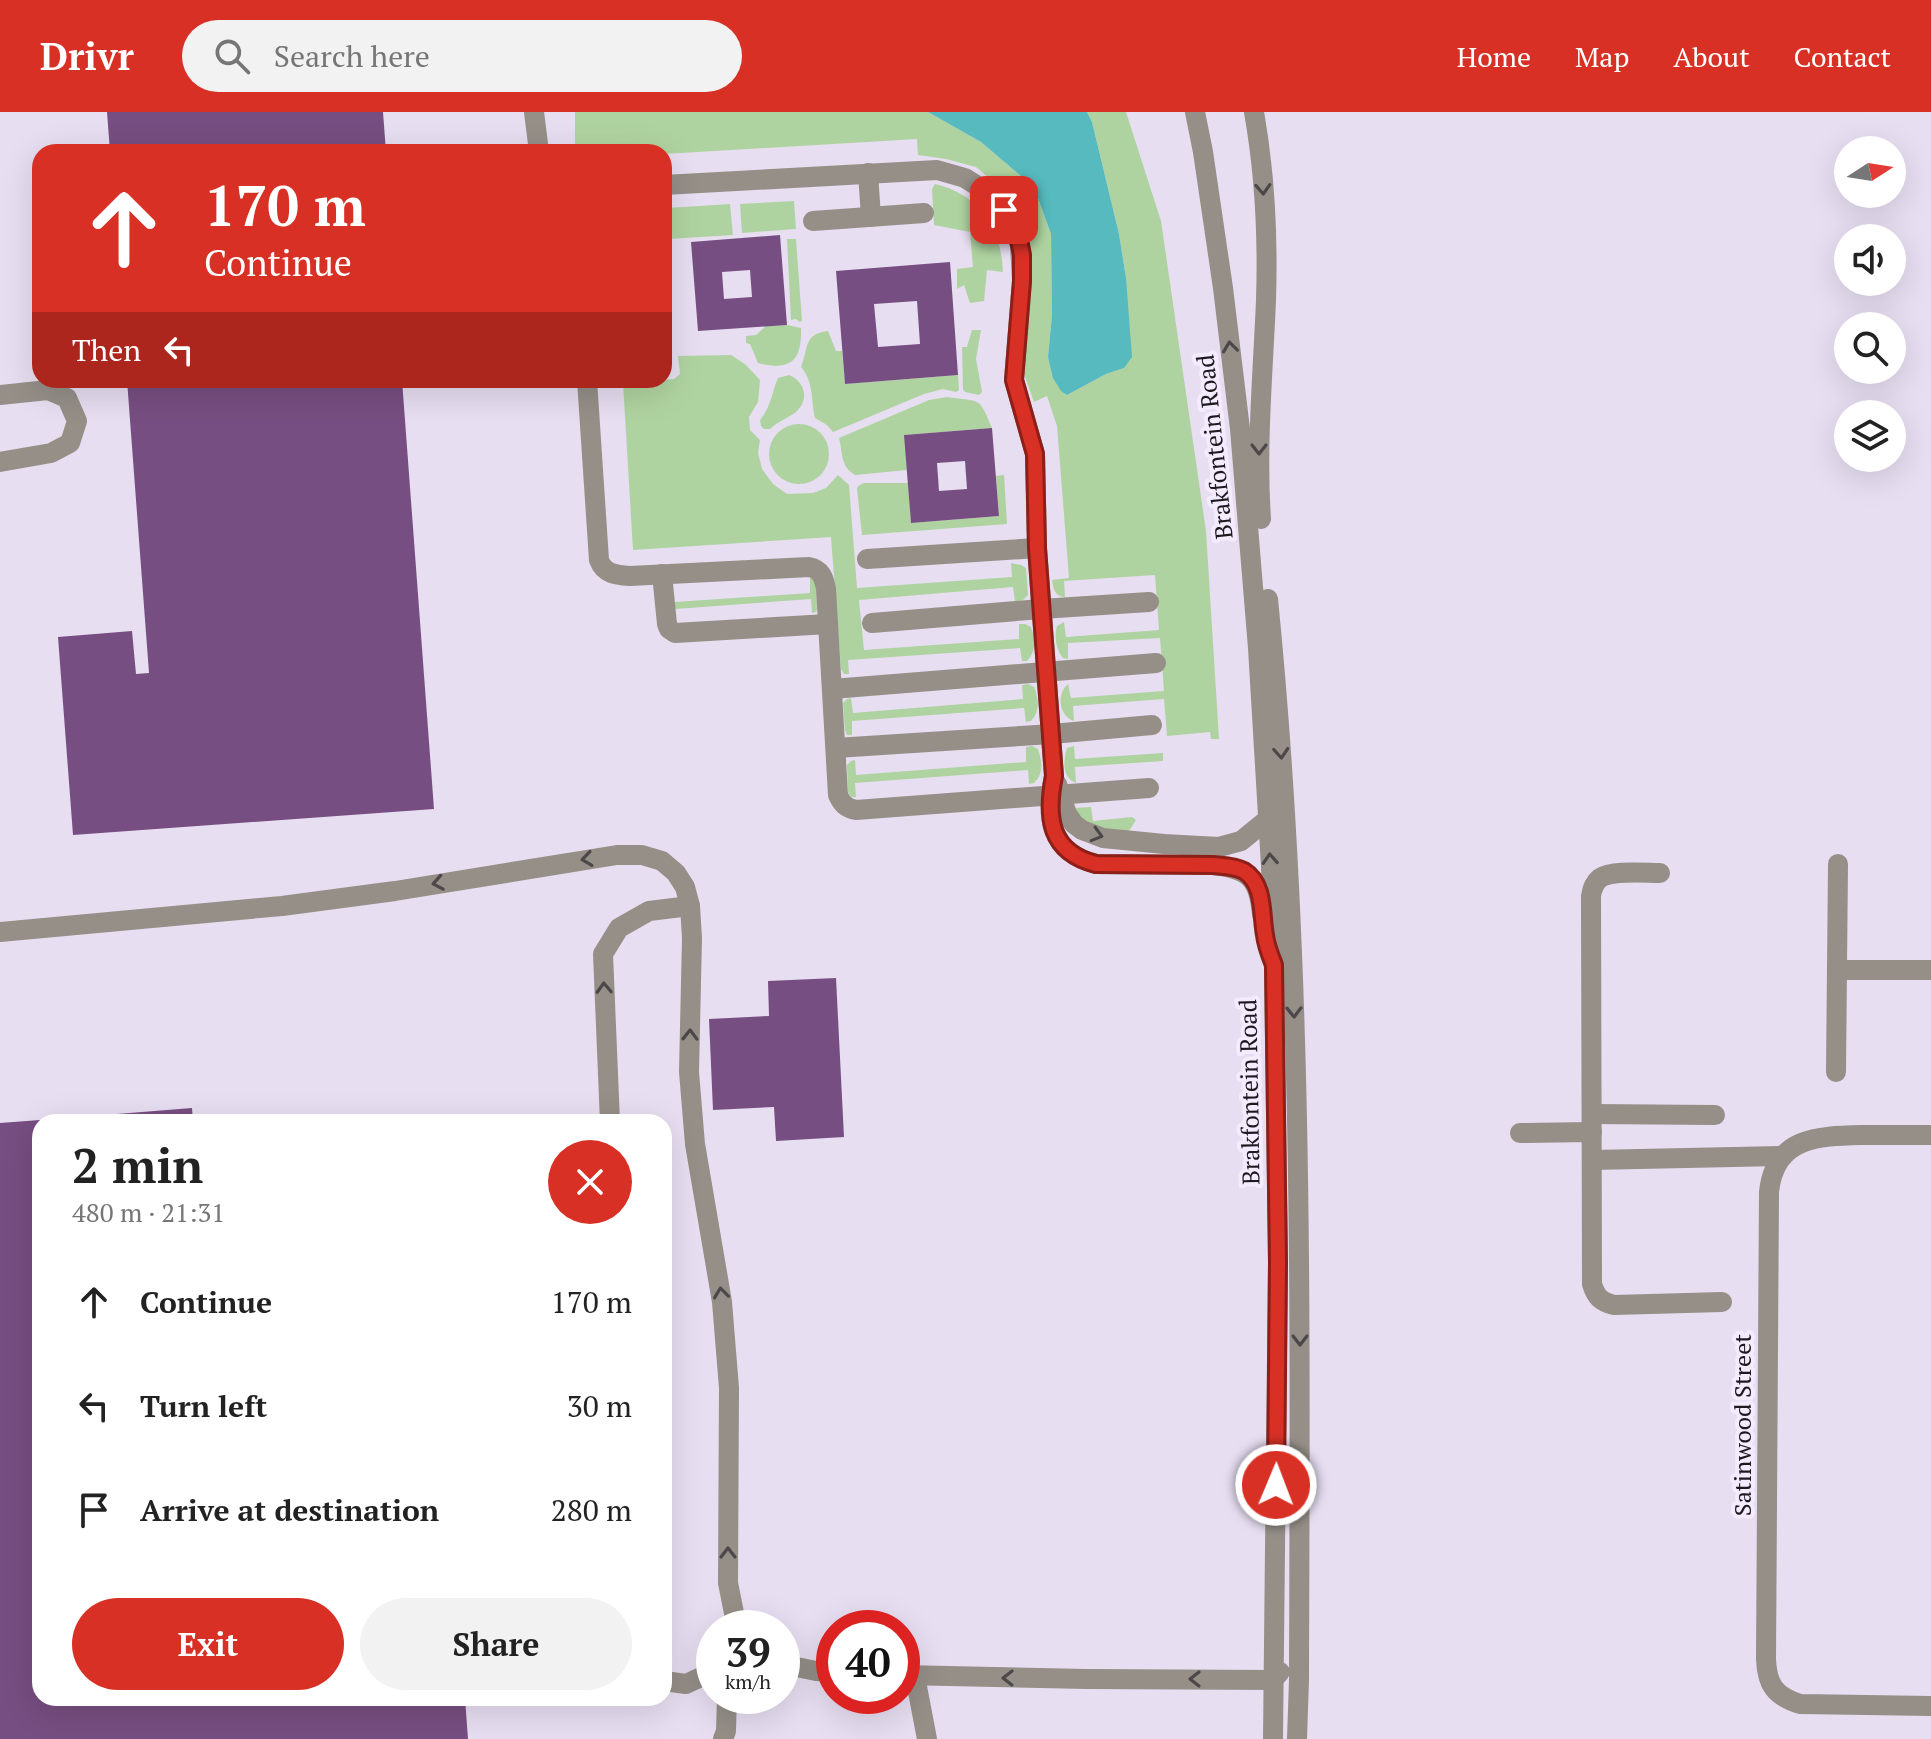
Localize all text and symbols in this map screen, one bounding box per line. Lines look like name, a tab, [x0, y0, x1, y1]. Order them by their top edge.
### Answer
search box	[182, 20, 742, 92]
text: Drivr	[40, 31, 134, 81]
icon: search	[210, 34, 254, 78]
text: Search here	[274, 36, 430, 76]
text: Home	[1457, 38, 1531, 75]
text: Map	[1575, 38, 1629, 75]
text: About	[1673, 38, 1750, 75]
text: Contact	[1794, 38, 1891, 75]
north arrow	[1834, 136, 1906, 208]
map controls	[1834, 136, 1906, 472]
text: 170 m	[204, 168, 366, 242]
icon: ahead	[72, 176, 176, 280]
pin	[970, 176, 1038, 244]
one-way arrow	[1254, 183, 1271, 196]
icon: arrive	[982, 188, 1026, 232]
button: sound	[1834, 224, 1906, 296]
text: Continue	[204, 239, 352, 286]
button: search	[1834, 312, 1906, 384]
icon: left	[157, 328, 201, 372]
text: Then	[72, 330, 141, 370]
one-way arrow	[1222, 340, 1239, 353]
street label: Brakfontein Road	[1188, 353, 1240, 541]
button: layers	[1834, 400, 1906, 472]
one-way arrow	[1250, 443, 1268, 456]
one-way arrow	[1272, 747, 1289, 760]
one-way arrow	[1090, 826, 1103, 842]
one-way arrow	[580, 850, 594, 867]
one-way arrow	[1262, 852, 1279, 865]
one-way arrow	[431, 874, 445, 891]
one-way arrow	[596, 981, 613, 994]
street label: Brakfontein Road	[1231, 999, 1267, 1185]
one-way arrow	[1285, 1006, 1302, 1019]
one-way arrow	[681, 1028, 698, 1041]
text: 2 min	[72, 1133, 203, 1197]
button: close	[548, 1140, 632, 1224]
text: 480 m · 21:31	[72, 1195, 225, 1229]
icon: ahead	[72, 1280, 116, 1324]
text: Continue	[140, 1282, 272, 1322]
text: 170 m	[551, 1282, 632, 1322]
one-way arrow	[713, 1286, 730, 1300]
one-way arrow	[1291, 1334, 1309, 1347]
street label: Satinwood Street	[1726, 1334, 1758, 1516]
icon: left	[72, 1384, 116, 1428]
text: Turn left	[140, 1386, 267, 1426]
text: 30 m	[567, 1386, 632, 1426]
position arrow	[1234, 1443, 1318, 1527]
icon: arrive	[72, 1488, 116, 1532]
text: Arrive at destination	[140, 1490, 439, 1530]
text: 280 m	[551, 1490, 632, 1530]
one-way arrow	[719, 1546, 737, 1559]
button: Exit	[72, 1598, 344, 1690]
button: Share	[360, 1598, 632, 1690]
speed limit sign: 40	[816, 1610, 920, 1714]
text: 39	[725, 1625, 771, 1678]
text: km/h	[725, 1668, 771, 1695]
one-way arrow	[1001, 1669, 1014, 1686]
one-way arrow	[1188, 1670, 1201, 1688]

